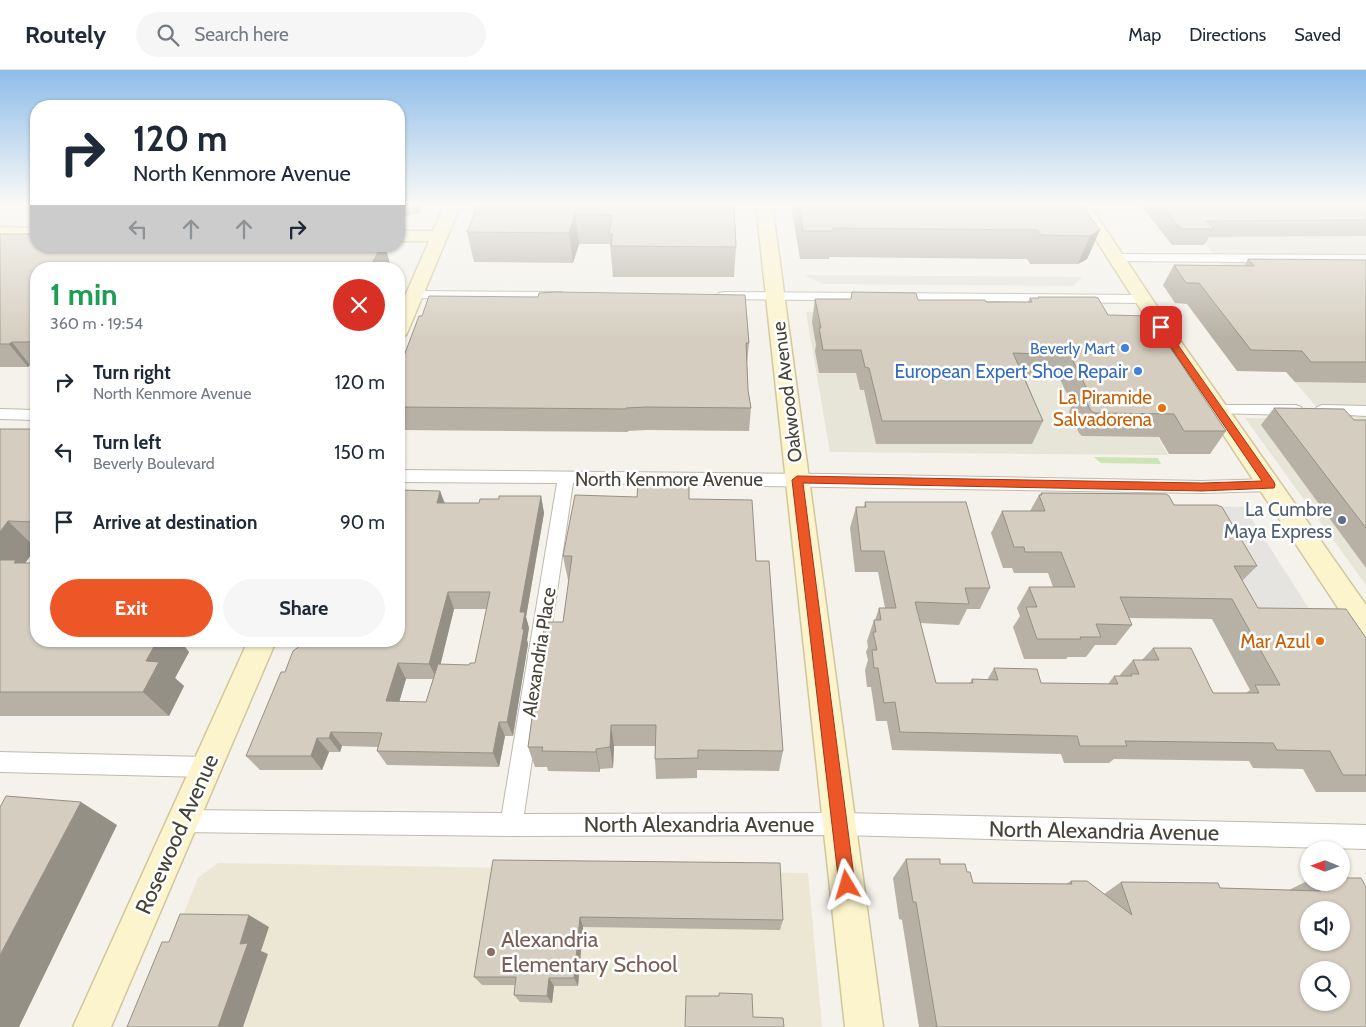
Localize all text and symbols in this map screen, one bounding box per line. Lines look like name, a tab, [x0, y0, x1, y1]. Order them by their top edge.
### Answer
search box	[136, 12, 486, 57]
text: Routely	[25, 20, 106, 49]
icon: search	[154, 21, 182, 49]
text: Search here	[194, 23, 289, 46]
text: Map	[1128, 24, 1161, 46]
text: Directions	[1189, 24, 1266, 46]
text: Saved	[1294, 24, 1341, 46]
text: 120 m	[133, 117, 227, 160]
icon: right	[50, 120, 115, 185]
text: North Kenmore Avenue	[133, 160, 351, 187]
icon: left	[124, 215, 152, 243]
icon: ahead	[177, 215, 205, 243]
icon: ahead	[230, 215, 258, 243]
icon: right	[283, 215, 311, 243]
text: 1 min	[50, 276, 118, 313]
button: close	[333, 279, 385, 331]
pin	[1140, 306, 1182, 348]
icon: arrive	[1147, 313, 1175, 341]
text: 360 m · 19:54	[50, 314, 143, 333]
street label: Oakwood Avenue	[767, 320, 807, 464]
place label: Beverly Mart	[1030, 339, 1116, 358]
marker: Beverly Mart	[1119, 342, 1131, 354]
place label: European Expert Shoe Repair	[895, 360, 1128, 383]
text: Turn right	[93, 361, 171, 384]
marker: European Expert Shoe Repair	[1132, 365, 1144, 377]
icon: right	[50, 368, 78, 396]
text: 120 m	[335, 371, 385, 394]
text: North Kenmore Avenue	[93, 384, 251, 403]
place label: La Piramide Salvadorena	[1053, 386, 1152, 431]
marker: La Piramide Salvadorena	[1156, 402, 1168, 414]
text: Turn left	[93, 431, 161, 454]
icon: left	[50, 438, 78, 466]
text: 150 m	[334, 441, 385, 464]
text: Beverly Boulevard	[93, 454, 215, 473]
street label: North Kenmore Avenue	[575, 468, 763, 491]
place label: La Cumbre Maya Express	[1224, 498, 1332, 543]
icon: arrive	[50, 508, 78, 536]
text: Arrive at destination	[93, 511, 257, 534]
text: 90 m	[340, 511, 385, 534]
marker: La Cumbre Maya Express	[1336, 514, 1348, 526]
button: Exit	[50, 579, 213, 637]
button: Share	[223, 579, 385, 637]
street label: Alexandria Place	[517, 585, 561, 718]
place label: Mar Azul	[1240, 630, 1311, 653]
marker: Mar Azul	[1314, 635, 1326, 647]
street label: Rosewood Avenue	[130, 750, 224, 918]
street label: North Alexandria Avenue	[584, 811, 814, 838]
street label: North Alexandria Avenue	[989, 815, 1219, 847]
north arrow	[1300, 841, 1350, 891]
map controls	[1300, 841, 1350, 1011]
position arrow	[820, 858, 872, 910]
button: sound	[1300, 901, 1350, 951]
place label: Alexandria Elementary School	[501, 926, 678, 978]
marker: Alexandria Elementary School	[485, 946, 497, 958]
button: search	[1300, 961, 1350, 1011]

